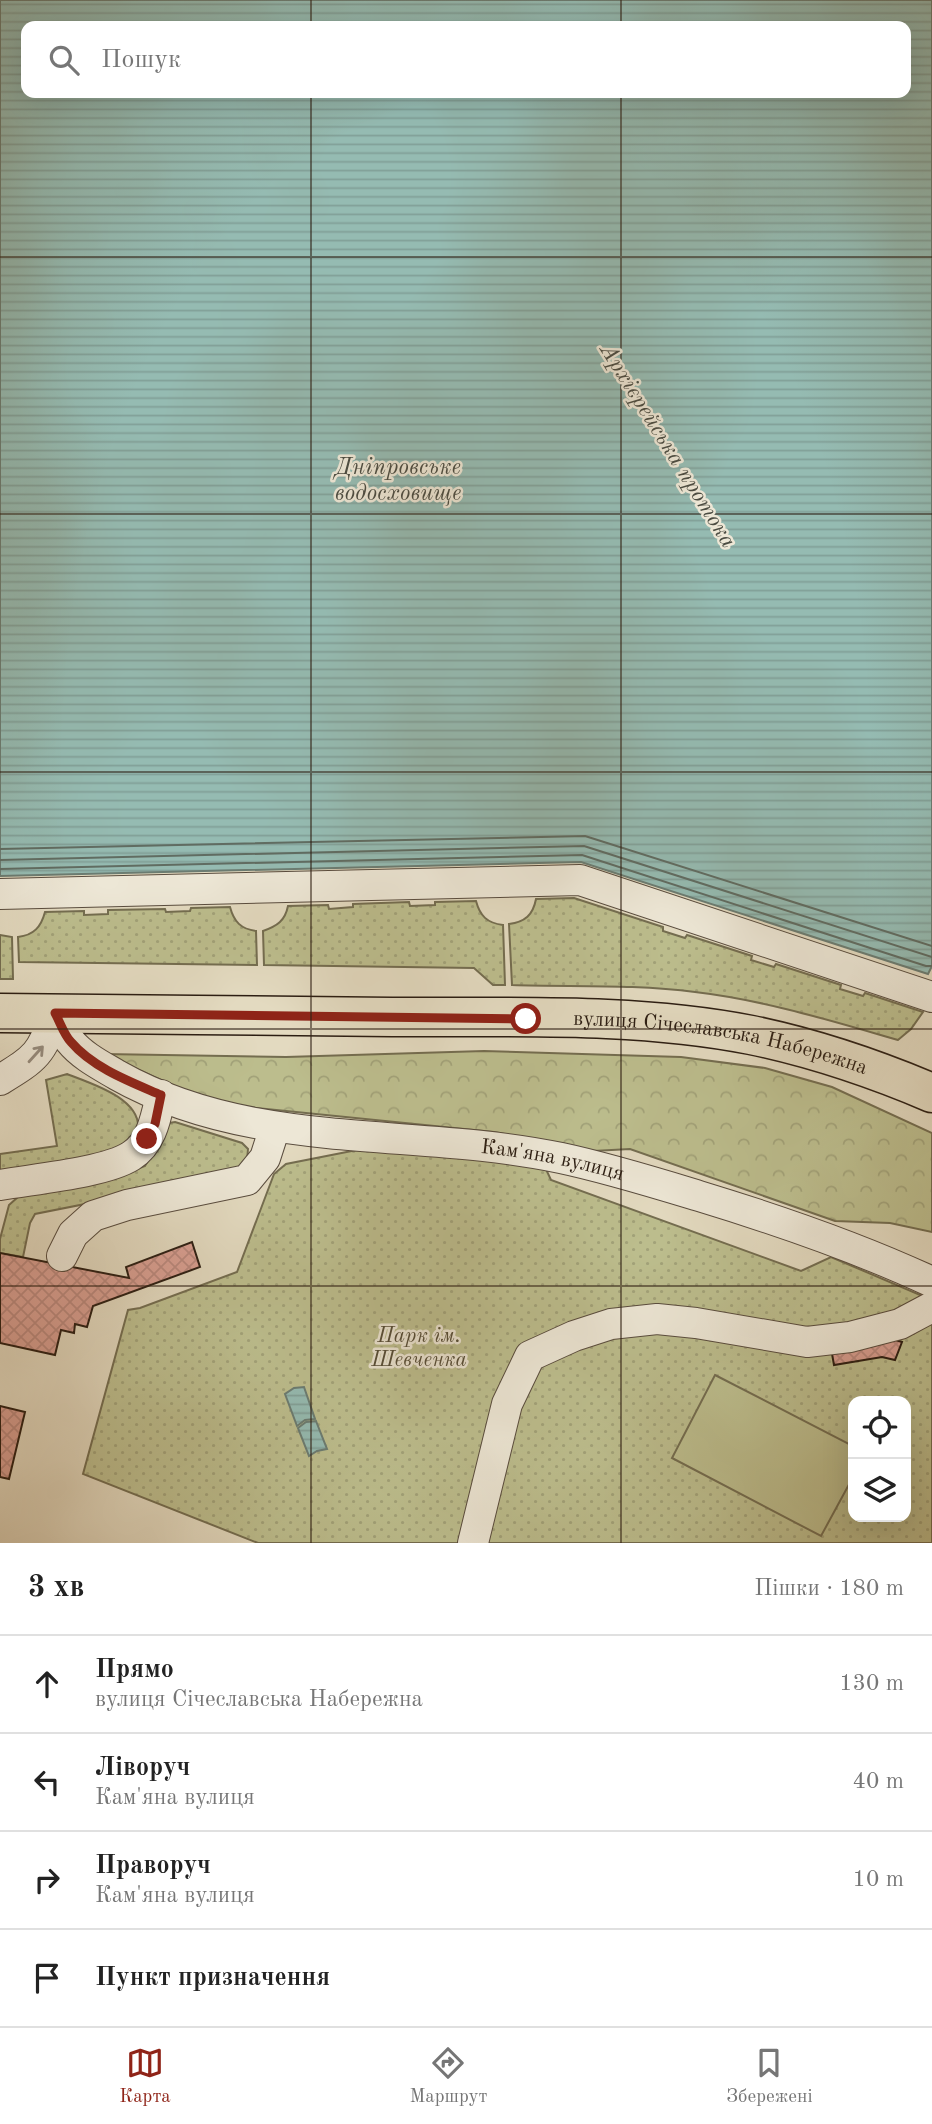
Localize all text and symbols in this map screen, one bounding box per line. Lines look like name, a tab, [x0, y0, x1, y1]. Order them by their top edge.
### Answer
search box	[21, 21, 911, 98]
icon: search	[45, 41, 83, 79]
text: Пошук	[101, 47, 181, 73]
water label: Архієрейська протока	[593, 338, 740, 553]
water label: Дніпровське водосховище	[332, 456, 461, 506]
route start	[510, 1003, 541, 1034]
street label: вулиця Січеславська Набережна	[573, 1009, 870, 1079]
one-way arrow	[28, 1045, 44, 1063]
route end	[131, 1123, 162, 1154]
street label: Кам'яна вулиця	[480, 1137, 626, 1185]
park label: Парк iм. Шевченка	[370, 1326, 467, 1371]
map controls	[848, 1396, 911, 1522]
button: locate	[848, 1396, 911, 1459]
button: layers	[848, 1459, 911, 1522]
text: 3 хв	[28, 1573, 84, 1603]
text: Пішки · 180 m	[754, 1577, 904, 1600]
text: Прямо	[95, 1657, 174, 1683]
icon: ahead	[28, 1665, 66, 1703]
text: 130 m	[839, 1672, 904, 1695]
text: вулиця Січеславська Набережна	[95, 1688, 423, 1711]
text: Ліворуч	[95, 1755, 190, 1781]
icon: left	[28, 1763, 66, 1801]
text: 40 m	[853, 1770, 904, 1793]
text: Кам'яна вулиця	[95, 1786, 255, 1809]
text: Праворуч	[95, 1853, 211, 1879]
icon: right	[28, 1861, 66, 1899]
text: 10 m	[853, 1868, 904, 1891]
text: Кам'яна вулиця	[95, 1884, 255, 1907]
icon: arrive	[28, 1959, 66, 1997]
text: Пункт призначення	[95, 1965, 330, 1991]
tab: Карта	[119, 2044, 171, 2109]
tab: Маршрут	[409, 2044, 487, 2109]
tab: Збережені	[726, 2044, 813, 2109]

